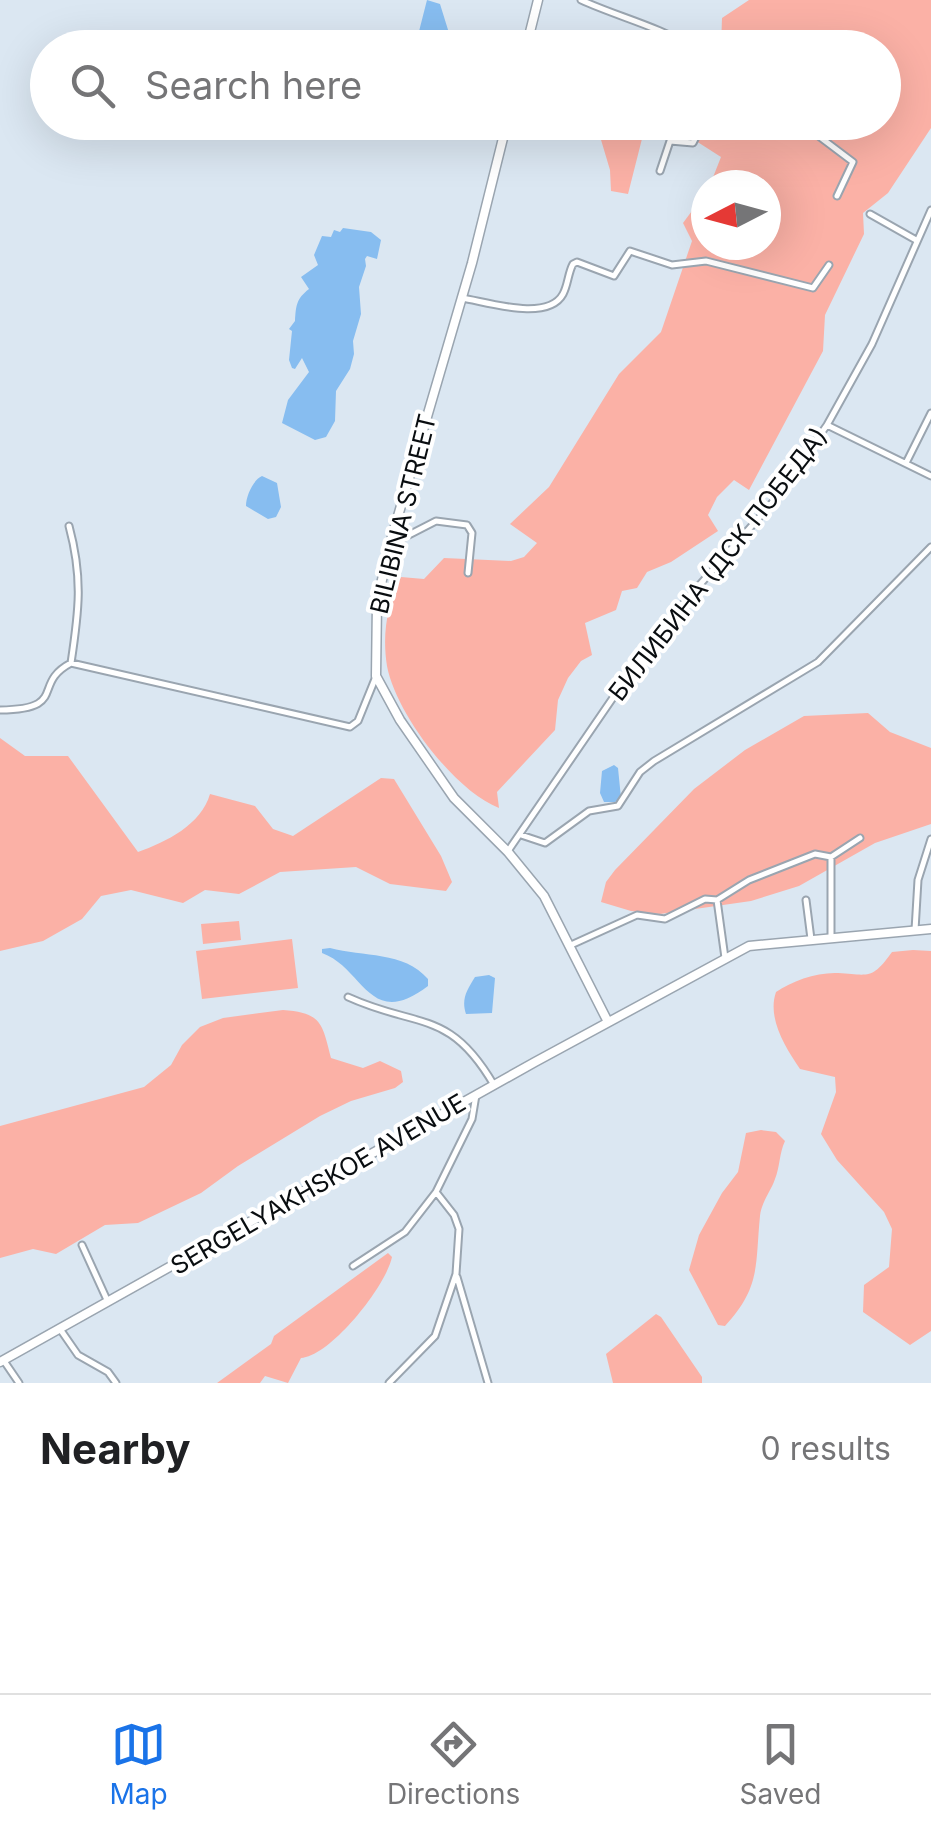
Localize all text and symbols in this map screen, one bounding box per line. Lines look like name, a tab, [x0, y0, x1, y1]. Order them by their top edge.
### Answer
search box	[30, 30, 901, 140]
icon: search	[65, 58, 120, 113]
text: Search here	[145, 62, 362, 108]
north arrow	[691, 170, 781, 260]
street label: BILIBINA STREET	[364, 411, 442, 617]
street label: БИЛИБИНА (ДСК ПОБЕДА)	[602, 422, 834, 706]
street label: SERGELYAKHSKOE AVENUE	[165, 1087, 471, 1281]
text: Nearby	[40, 1423, 191, 1474]
text: 0 results	[761, 1429, 891, 1468]
tab: Map	[110, 1717, 168, 1811]
tab: Directions	[387, 1717, 520, 1811]
tab: Saved	[739, 1717, 821, 1811]

